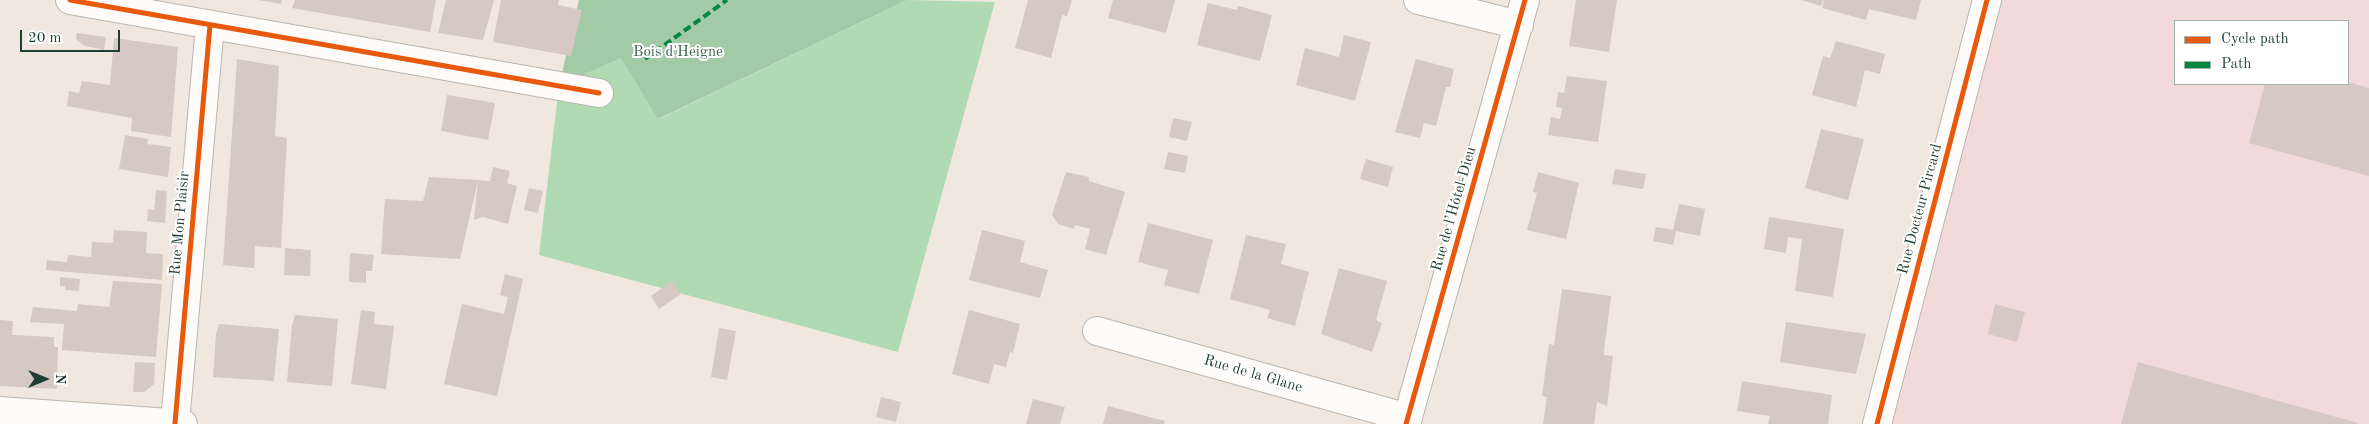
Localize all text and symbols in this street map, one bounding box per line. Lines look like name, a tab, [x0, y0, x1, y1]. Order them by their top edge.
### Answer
scale bar	[22, 20, 122, 52]
legend	[2174, 20, 2349, 85]
text: 20 m	[28, 31, 62, 46]
text: Cycle path	[2221, 32, 2289, 47]
park label: Bois d'Heigne	[633, 43, 723, 61]
text: Path	[2221, 57, 2251, 72]
street label: Rue Docteur Pircard	[1894, 142, 1946, 276]
street label: Rue de l’Hôtel-Dieu	[1428, 145, 1480, 273]
street label: Rue Mon Plaisir	[166, 170, 194, 276]
street label: Rue de la Glane	[1202, 351, 1304, 397]
north arrow	[20, 354, 70, 404]
text: N	[53, 374, 67, 384]

